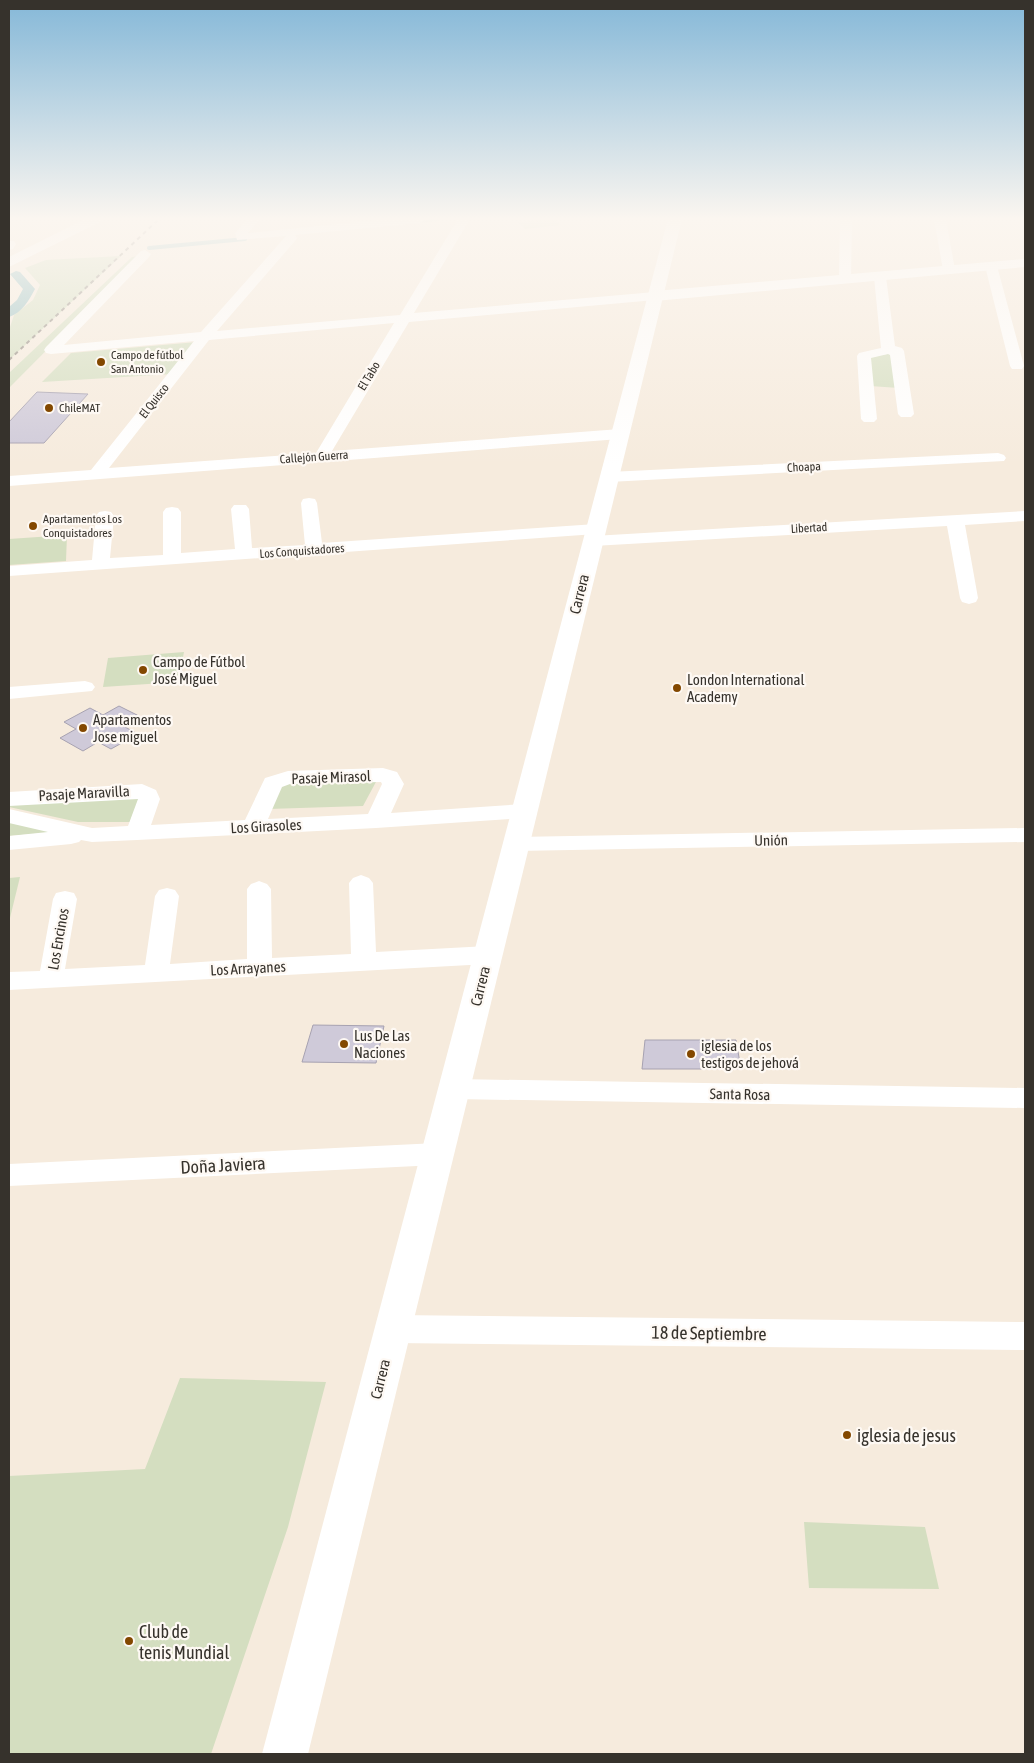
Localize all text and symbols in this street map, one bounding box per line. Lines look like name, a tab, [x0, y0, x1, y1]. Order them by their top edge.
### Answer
place label: Campo de fútbol San Antonio	[111, 348, 184, 376]
marker: Campo de fútbol San Antonio	[95, 356, 107, 368]
street label: El Tabo	[355, 359, 383, 393]
street label: El Quisco	[136, 381, 172, 421]
place label: ChileMAT	[59, 401, 101, 415]
marker: ChileMAT	[43, 402, 55, 414]
street label: Callejón Guerra	[279, 448, 349, 466]
street label: Choapa	[787, 459, 821, 475]
place label: Apartamentos Los Conquistadores	[43, 512, 122, 540]
marker: Apartamentos Los Conquistadores	[27, 520, 39, 532]
street label: Libertad	[790, 520, 828, 536]
street label: Los Conquistadores	[259, 541, 345, 561]
street label: Carrera	[566, 572, 592, 616]
place label: Campo de Fútbol José Miguel	[153, 653, 245, 687]
marker: Campo de Fútbol José Miguel	[137, 664, 149, 676]
place label: London International Academy	[687, 671, 804, 705]
marker: London International Academy	[671, 682, 683, 694]
place label: Apartamentos Jose miguel	[93, 711, 171, 745]
marker: Apartamentos Jose miguel	[77, 722, 89, 734]
street label: Pasaje Mirasol	[291, 767, 371, 787]
street label: Pasaje Maravilla	[38, 782, 130, 804]
street label: Los Girasoles	[230, 816, 302, 836]
street label: Unión	[754, 831, 788, 849]
street label: Los Encinos	[44, 907, 72, 971]
street label: Los Arrayanes	[210, 958, 286, 978]
street label: Carrera	[467, 964, 493, 1008]
place label: Lus De Las Naciones	[354, 1027, 410, 1061]
place label: iglesia de los testigos de jehová	[701, 1037, 799, 1071]
marker: Lus De Las Naciones	[338, 1038, 350, 1050]
marker: iglesia de los testigos de jehová	[685, 1048, 697, 1060]
street label: Santa Rosa	[709, 1085, 771, 1103]
street label: Doña Javiera	[180, 1152, 266, 1178]
street label: 18 de Septiembre	[651, 1321, 767, 1345]
street label: Carrera	[367, 1357, 393, 1401]
place label: iglesia de jesus	[857, 1425, 956, 1446]
marker: iglesia de jesus	[841, 1429, 853, 1441]
place label: Club de tenis Mundial	[139, 1621, 229, 1663]
marker: Club de tenis Mundial	[123, 1635, 135, 1647]

